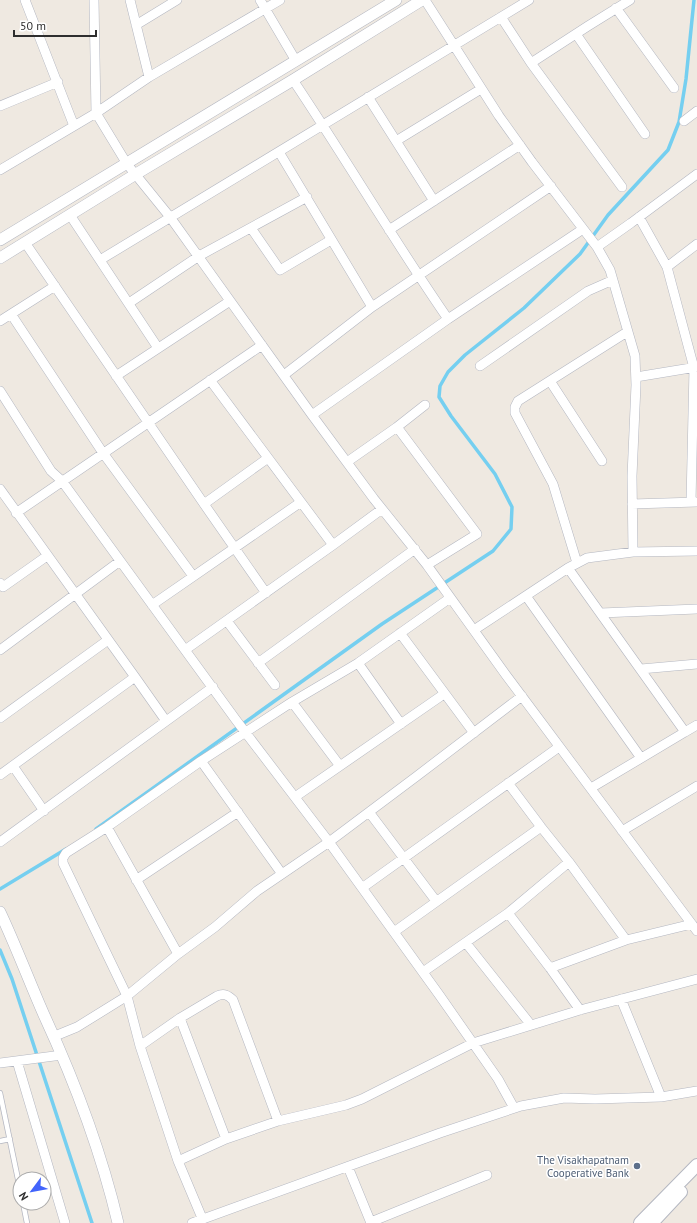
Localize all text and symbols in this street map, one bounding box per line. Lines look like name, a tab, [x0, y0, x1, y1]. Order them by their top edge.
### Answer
scale bar	[14, 12, 96, 38]
text: 50 m	[20, 18, 46, 33]
place label: The Visakhapatnam Cooperative Bank	[537, 1153, 630, 1180]
marker: The Visakhapatnam Cooperative Bank	[632, 1161, 642, 1171]
north arrow	[12, 1171, 52, 1211]
text: N	[16, 1190, 31, 1203]

